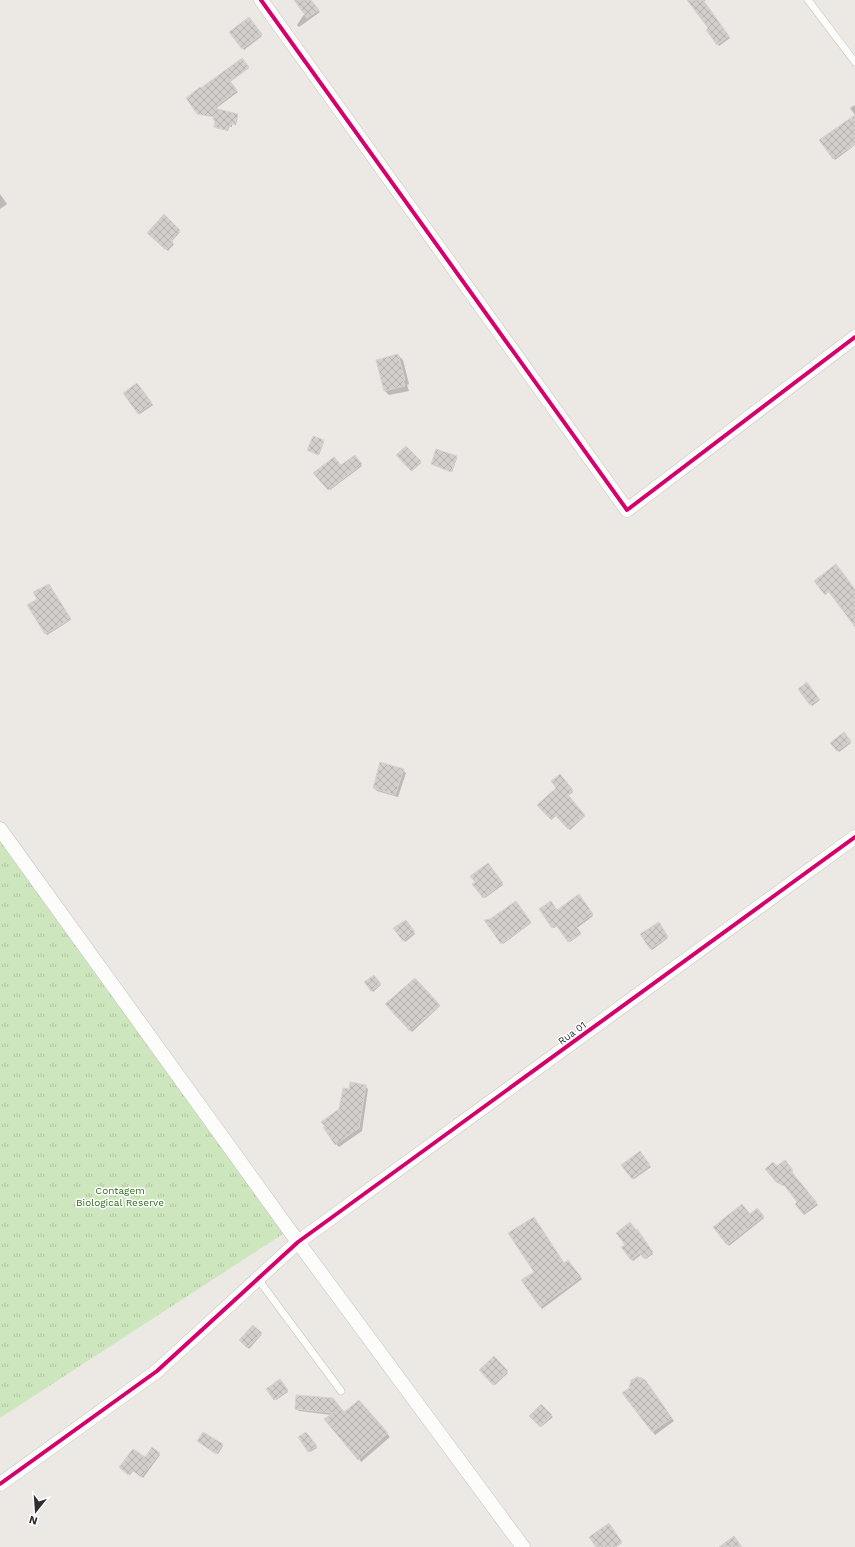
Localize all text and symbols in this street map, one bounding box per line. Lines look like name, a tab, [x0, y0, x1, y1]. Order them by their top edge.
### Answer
street label: Rua 01	[556, 1019, 588, 1047]
park label: Contagem Biological Reserve	[76, 1185, 164, 1208]
north arrow	[16, 1491, 56, 1531]
text: N	[27, 1513, 39, 1527]

